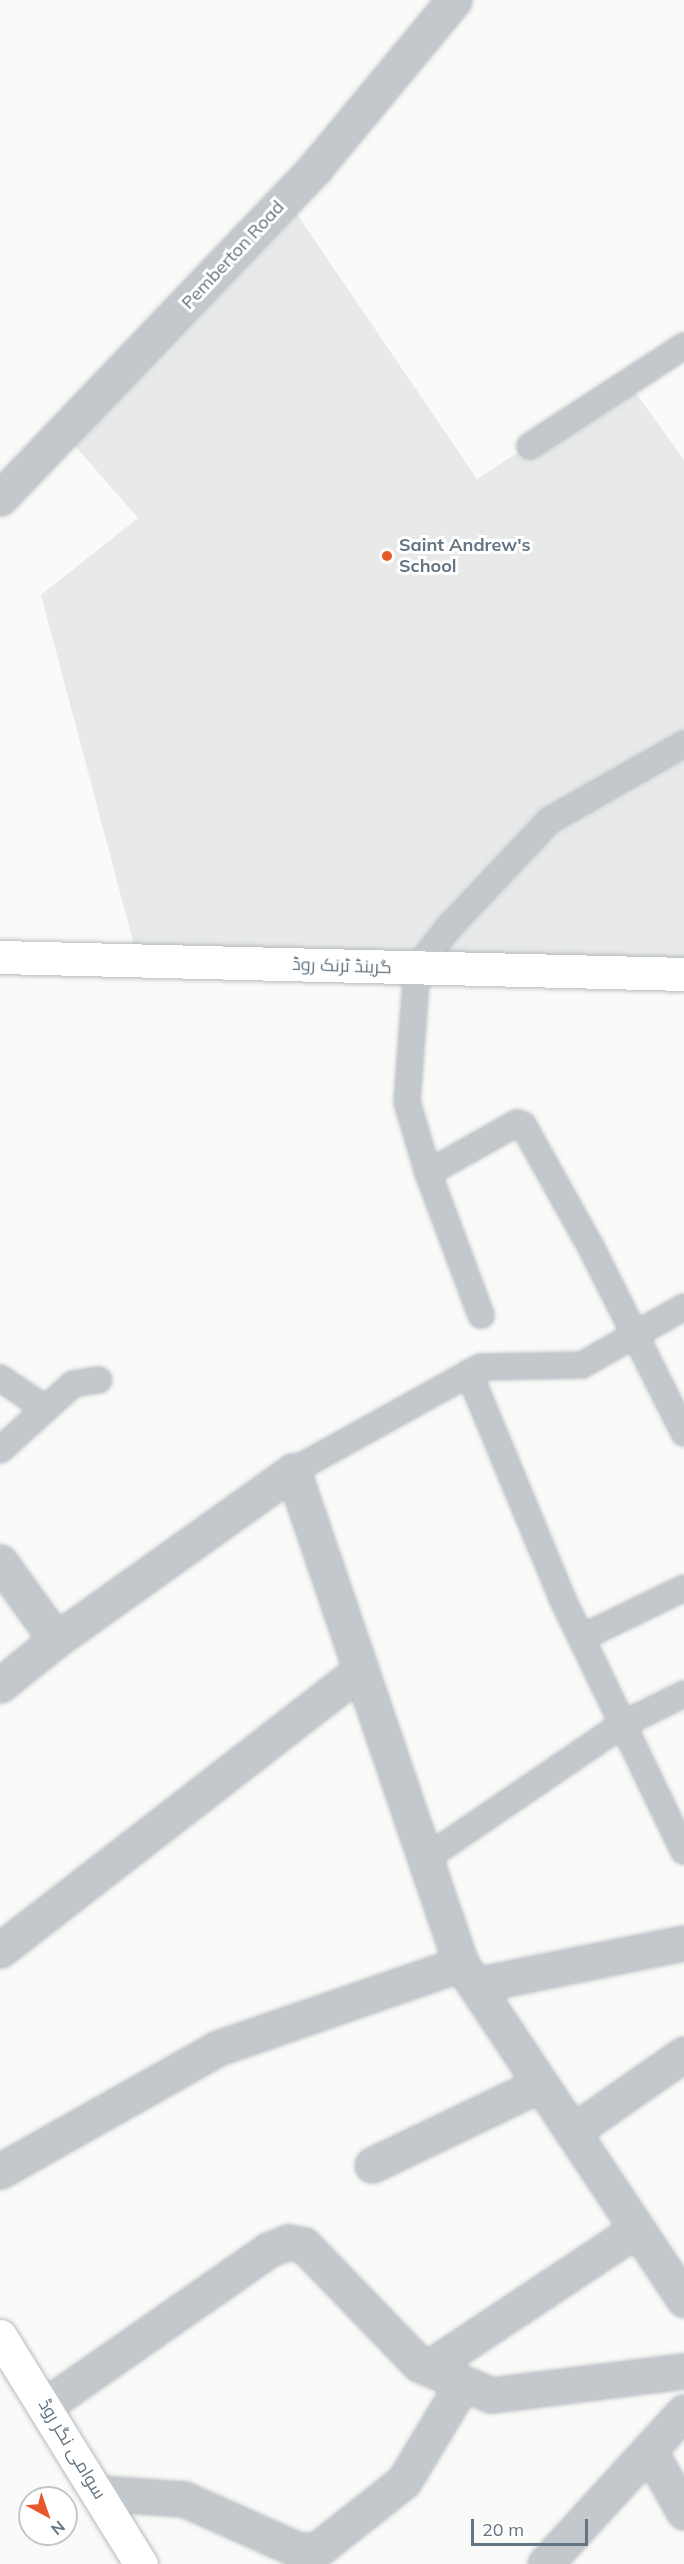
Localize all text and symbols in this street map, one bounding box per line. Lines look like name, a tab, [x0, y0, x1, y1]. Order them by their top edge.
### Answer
street label: Pemberton Road	[177, 196, 289, 314]
place label: Saint Andrew's School	[399, 535, 531, 578]
marker: Saint Andrew's School	[380, 549, 394, 563]
street label: گرینڈ ٹرنک روڈ	[292, 953, 392, 979]
street label: سوامی نگر روڈ	[34, 2395, 110, 2503]
north arrow	[18, 2486, 78, 2546]
scale bar	[474, 2507, 591, 2545]
text: N	[47, 2517, 69, 2540]
text: 20 m	[482, 2518, 524, 2541]

